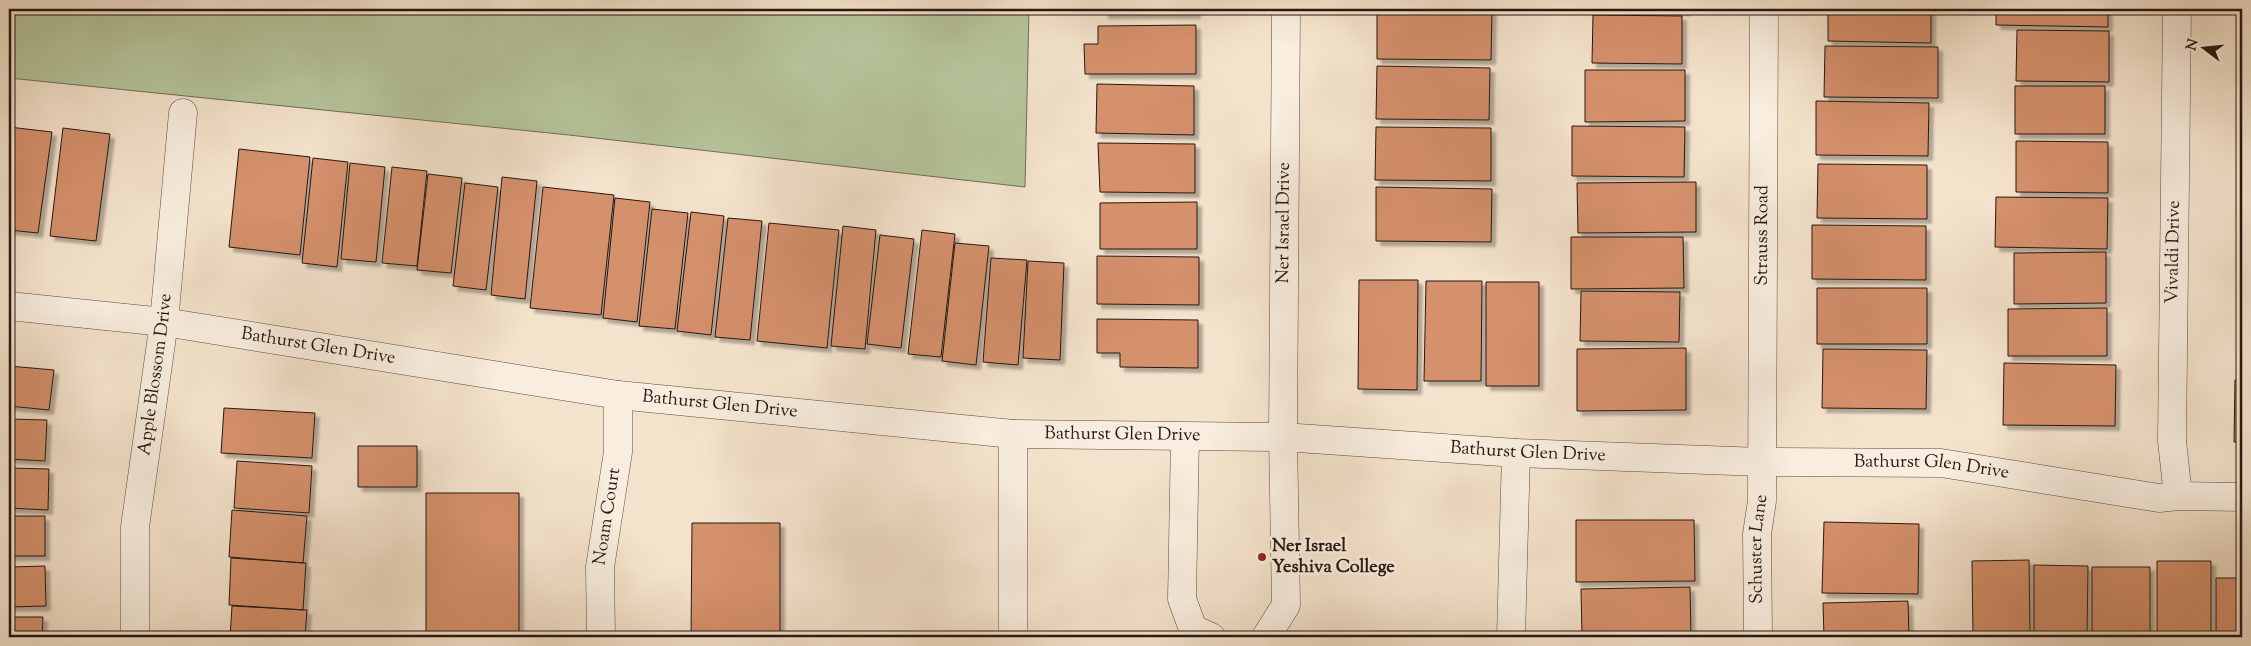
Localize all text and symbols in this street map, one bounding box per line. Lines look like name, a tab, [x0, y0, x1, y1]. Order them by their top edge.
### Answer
north arrow	[2178, 22, 2228, 72]
text: N	[2182, 37, 2205, 53]
street label: Ner Israel Drive	[1271, 162, 1298, 284]
street label: Strauss Road	[1750, 185, 1776, 286]
street label: Vivaldi Drive	[2160, 200, 2188, 304]
street label: Apple Blossom Drive	[132, 292, 180, 457]
street label: Bathurst Glen Drive	[239, 322, 397, 372]
street label: Bathurst Glen Drive	[641, 384, 799, 426]
street label: Bathurst Glen Drive	[1044, 421, 1201, 449]
street label: Bathurst Glen Drive	[1449, 435, 1606, 469]
street label: Bathurst Glen Drive	[1854, 450, 2011, 487]
street label: Noam Court	[587, 466, 628, 567]
street label: Schuster Lane	[1744, 494, 1775, 604]
place label: Ner Israel Yeshiva College	[1272, 534, 1395, 581]
marker: Ner Israel Yeshiva College	[1256, 551, 1268, 563]

